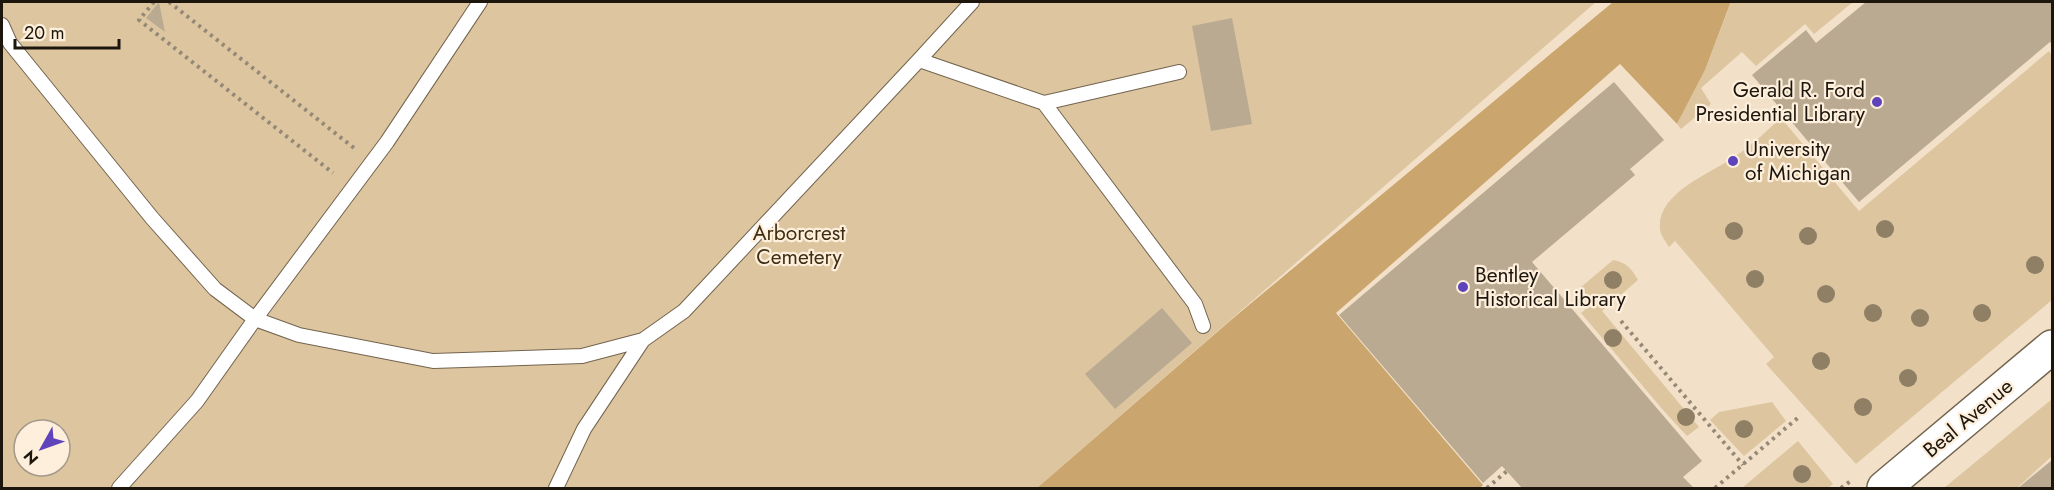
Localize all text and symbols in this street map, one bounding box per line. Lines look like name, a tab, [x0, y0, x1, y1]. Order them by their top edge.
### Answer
scale bar	[15, 12, 118, 50]
text: 20 m	[24, 20, 64, 46]
place label: Gerald R. Ford Presidential Library	[1695, 75, 1866, 129]
marker: Gerald R. Ford Presidential Library	[1870, 95, 1884, 109]
place label: University of Michigan	[1745, 134, 1851, 188]
marker: University of Michigan	[1726, 154, 1740, 168]
park label: Arborcrest Cemetery	[753, 218, 845, 272]
place label: Bentley Historical Library	[1475, 260, 1626, 314]
marker: Bentley Historical Library	[1456, 280, 1470, 294]
street label: Beal Avenue	[1917, 371, 2020, 465]
north arrow	[12, 418, 72, 478]
text: N	[18, 445, 44, 470]

